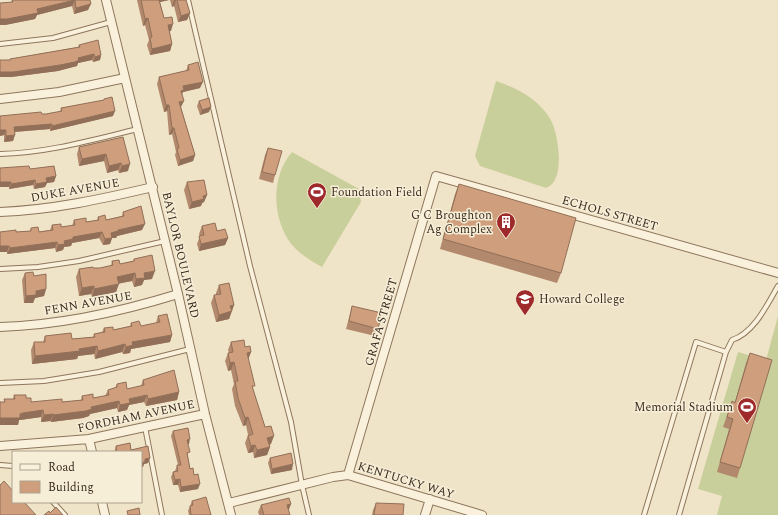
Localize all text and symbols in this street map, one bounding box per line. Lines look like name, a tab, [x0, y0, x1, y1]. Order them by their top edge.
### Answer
street label: DUKE AVENUE	[29, 173, 121, 208]
sports icon: Foundation Field	[306, 181, 328, 209]
place label: Foundation Field	[331, 183, 423, 202]
street label: BAYLOR BOULEVARD	[157, 190, 204, 320]
street label: ECHOLS STREET	[560, 191, 660, 236]
place label: G C Broughton Ag Complex	[411, 206, 492, 239]
building icon: G C Broughton Ag Complex	[495, 211, 517, 239]
street label: GRAFA STREET	[360, 276, 403, 368]
street label: FENN AVENUE	[43, 286, 133, 321]
school or university icon: Howard College	[514, 288, 536, 316]
place label: Howard College	[539, 290, 625, 309]
street label: FORDHAM AVENUE	[76, 395, 196, 438]
sports icon: Memorial Stadium	[736, 396, 758, 424]
place label: Memorial Stadium	[634, 398, 733, 417]
legend	[12, 451, 142, 503]
street label: KENTUCKY WAY	[355, 457, 457, 504]
text: Road	[48, 458, 75, 477]
text: Building	[48, 478, 94, 497]

